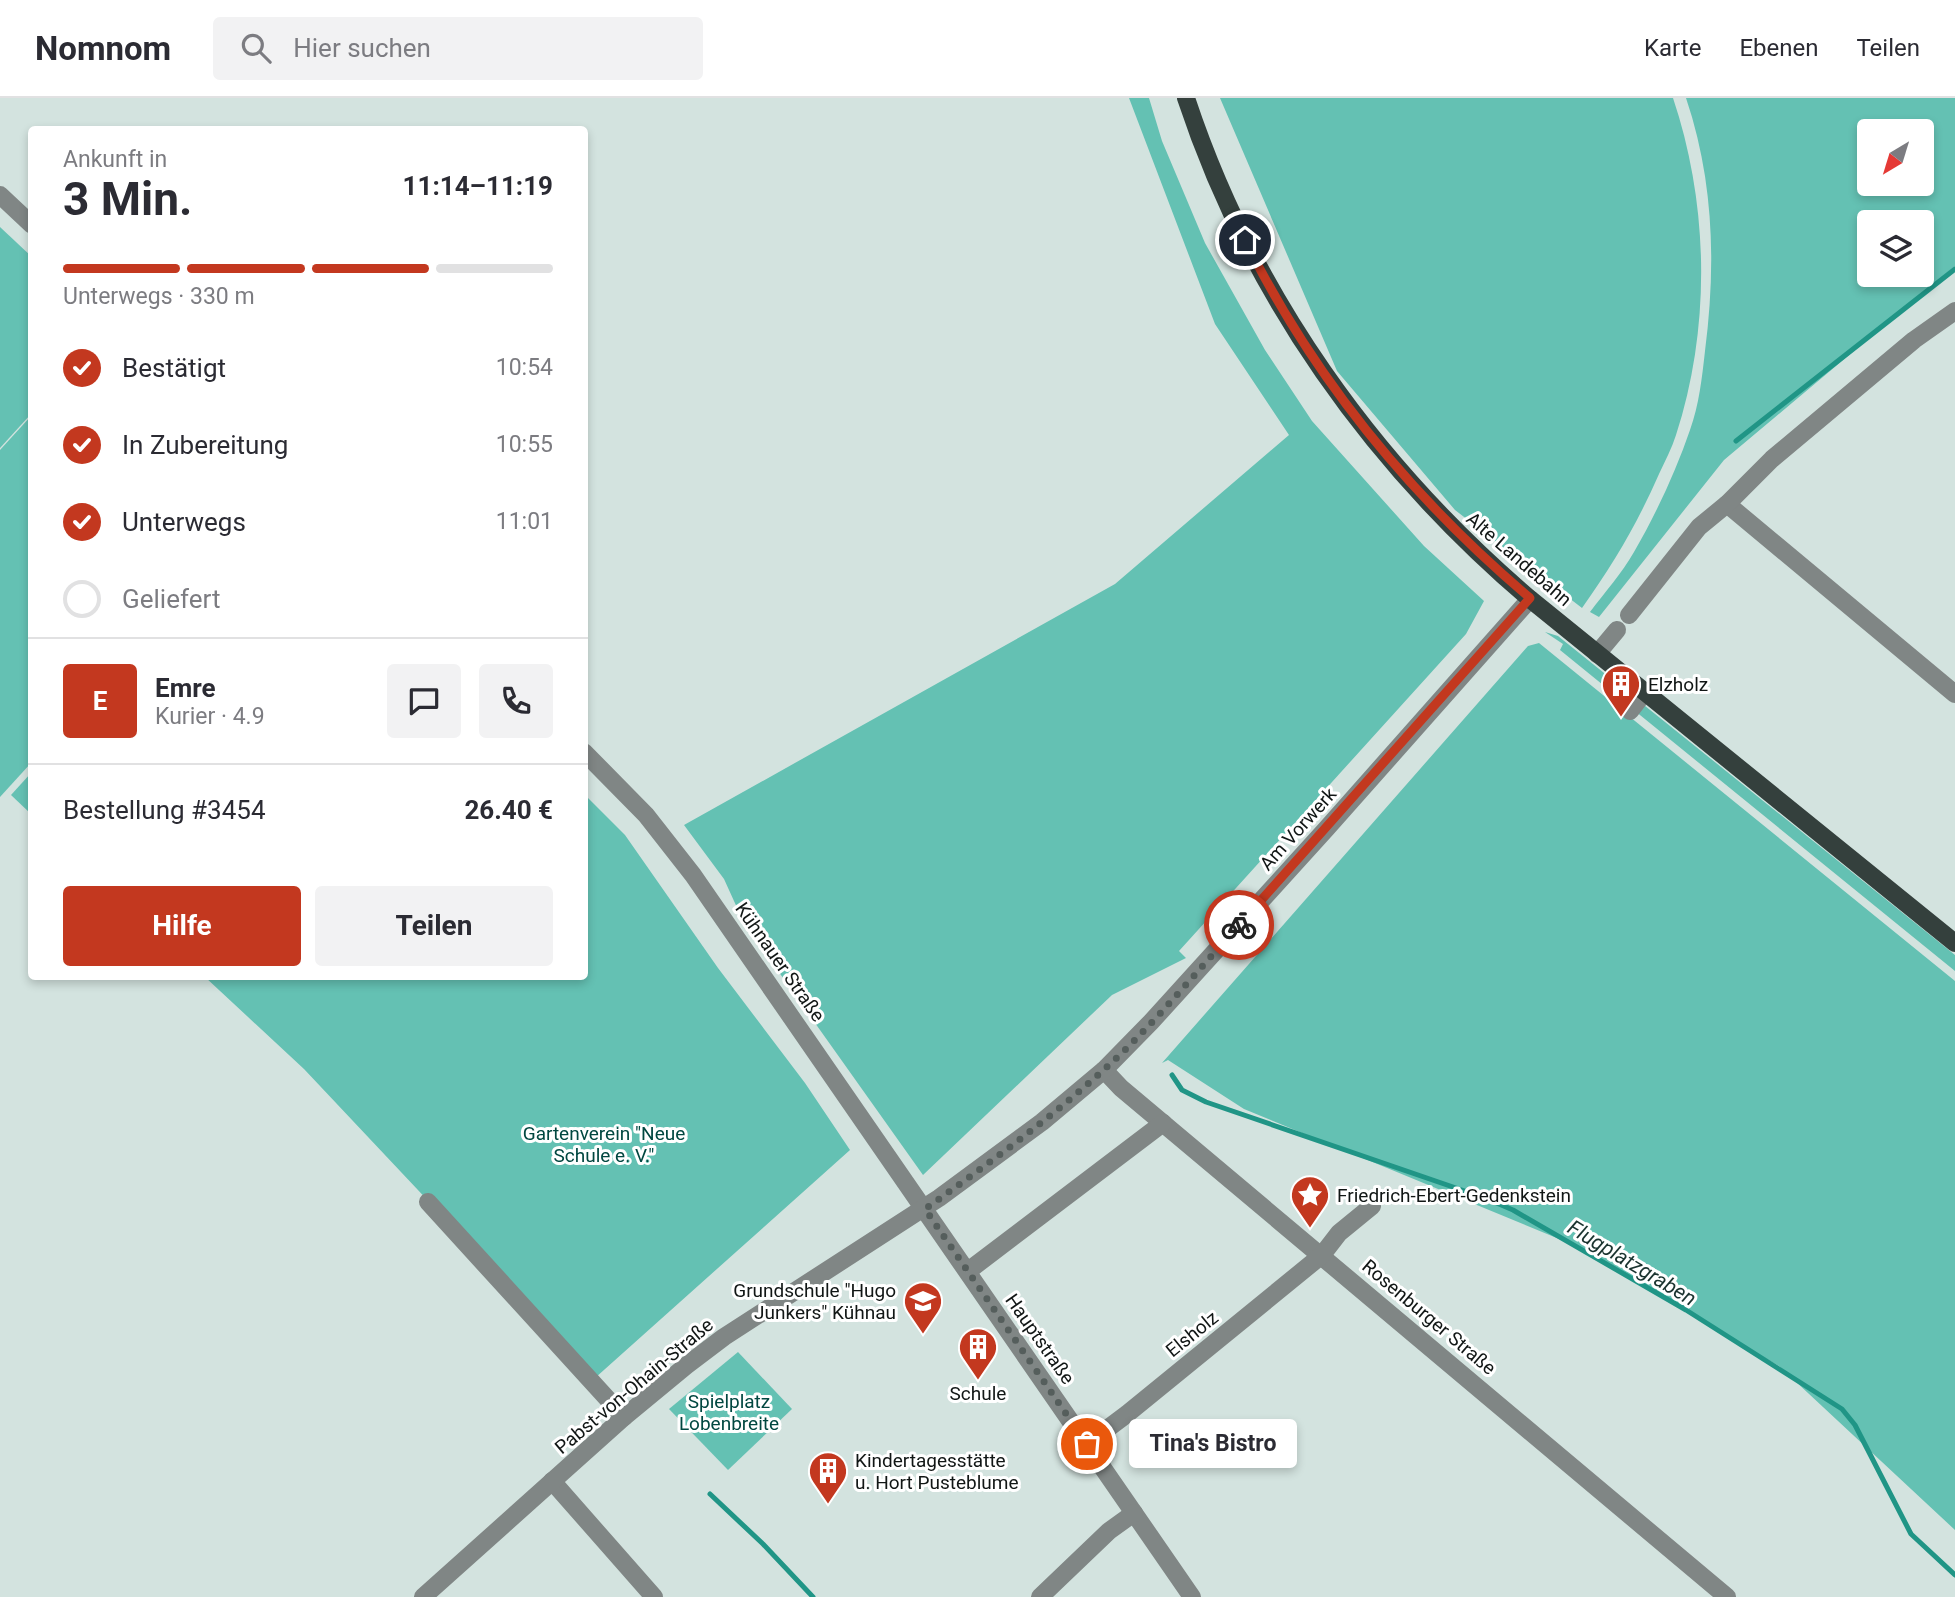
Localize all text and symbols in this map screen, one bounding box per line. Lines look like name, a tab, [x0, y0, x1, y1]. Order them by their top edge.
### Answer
search box	[213, 17, 703, 80]
text: Nomnom	[35, 29, 171, 68]
icon: search	[237, 29, 275, 67]
text: Hier suchen	[293, 33, 431, 63]
text: Karte	[1644, 34, 1701, 62]
text: Ebenen	[1739, 34, 1818, 62]
text: Teilen	[1856, 34, 1920, 62]
north arrow	[1857, 119, 1934, 196]
map controls	[1857, 119, 1934, 287]
text: Ankunft in	[63, 146, 167, 173]
text: 11:14–11:19	[403, 171, 553, 201]
text: 3 Min.	[63, 172, 192, 226]
pin	[1215, 210, 1275, 270]
button: layers	[1857, 210, 1934, 287]
icon: home	[1226, 221, 1264, 259]
text: Unterwegs · 330 m	[63, 283, 255, 310]
icon: check	[63, 349, 101, 387]
text: Bestätigt	[122, 353, 226, 383]
text: 10:54	[496, 354, 553, 381]
icon: check	[63, 426, 101, 464]
text: In Zubereitung	[122, 430, 288, 460]
text: 10:55	[496, 431, 553, 458]
icon: check	[63, 503, 101, 541]
text: Unterwegs	[122, 507, 246, 537]
street label: Alte Landebahn	[1462, 507, 1576, 611]
text: 11:01	[496, 508, 553, 535]
text: Geliefert	[122, 584, 220, 614]
building icon: Elzholz	[1600, 663, 1642, 718]
button: chat	[387, 664, 461, 738]
button: phone	[479, 664, 553, 738]
text: Emre	[155, 673, 215, 703]
place label: Elzholz	[1648, 673, 1708, 696]
text: E	[93, 686, 107, 716]
text: Kurier · 4.9	[155, 703, 265, 730]
street label: Am Vorwerk	[1255, 783, 1341, 875]
text: Bestellung #3454	[63, 795, 266, 825]
text: 26.40 €	[464, 795, 553, 825]
button: Hilfe	[63, 886, 301, 966]
button: Teilen	[315, 886, 553, 966]
courier	[1204, 890, 1274, 960]
street label: Kühnauer Straße	[730, 898, 830, 1026]
icon: bike	[1220, 906, 1258, 944]
park label: Gartenverein "Neue Schule e. V."	[523, 1122, 685, 1167]
place icon: Friedrich-Ebert-Gedenkstein	[1289, 1174, 1331, 1229]
place label: Friedrich-Ebert-Gedenkstein	[1337, 1184, 1571, 1207]
water label: Flugplatzgraben	[1563, 1215, 1701, 1311]
street label: Rosenburger Straße	[1357, 1254, 1501, 1380]
place label: Grundschule "Hugo Junkers" Kühnau	[733, 1279, 896, 1324]
school or university icon: Grundschule "Hugo Junkers" Kühnau	[902, 1280, 944, 1335]
street label: Hauptstraße	[1000, 1289, 1080, 1389]
street label: Elsholz	[1161, 1306, 1223, 1362]
street label: Pabst-von-Ohain-Straße	[550, 1313, 718, 1459]
building icon: Schule	[957, 1326, 999, 1381]
place label: Schule	[950, 1382, 1006, 1405]
park label: Spielplatz Lobenbreite	[679, 1390, 779, 1435]
pin	[1057, 1414, 1117, 1474]
callout: Tina's Bistro	[1129, 1420, 1297, 1468]
icon: bag	[1068, 1425, 1106, 1463]
text: Tina's Bistro	[1150, 1430, 1276, 1457]
place label: Kindertagesstätte u. Hort Pusteblume	[855, 1449, 1018, 1494]
building icon: Kindertagesstätte u. Hort Pusteblume	[807, 1450, 849, 1505]

